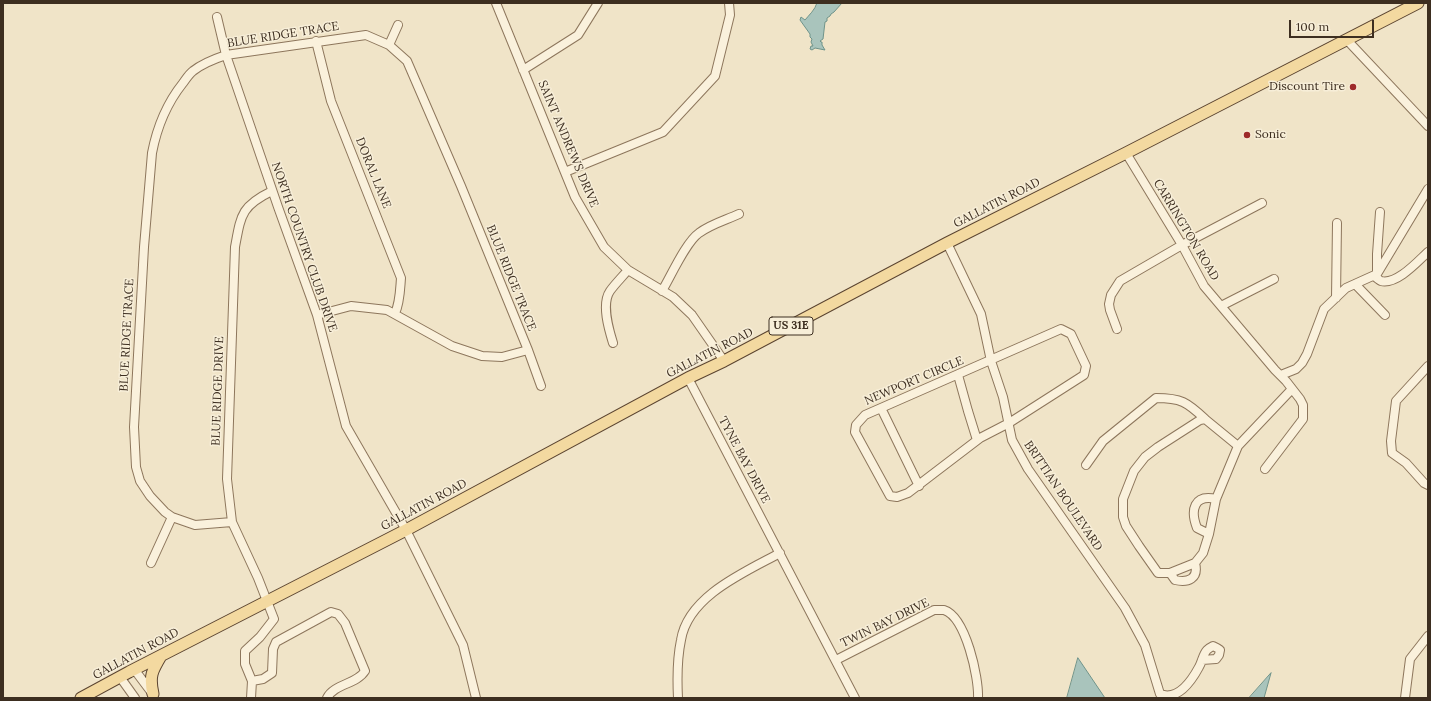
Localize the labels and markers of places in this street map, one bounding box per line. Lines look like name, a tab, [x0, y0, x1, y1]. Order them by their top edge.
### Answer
place label: Discount Tire	[1269, 80, 1345, 94]
marker: Discount Tire	[1348, 82, 1358, 92]
place label: Sonic	[1255, 128, 1286, 142]
marker: Sonic	[1242, 130, 1252, 140]

